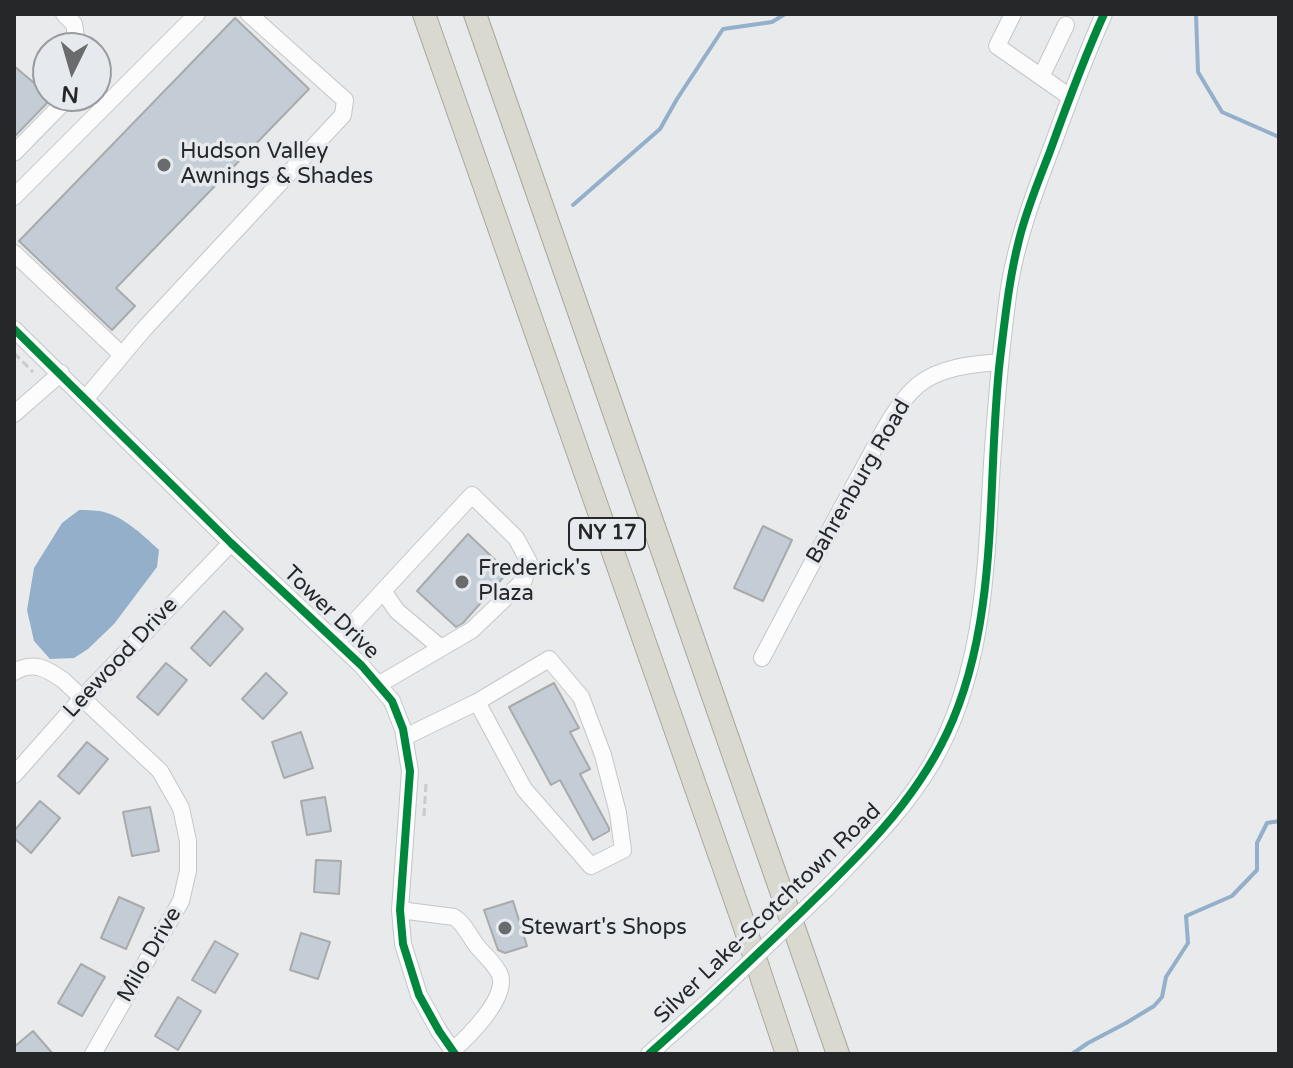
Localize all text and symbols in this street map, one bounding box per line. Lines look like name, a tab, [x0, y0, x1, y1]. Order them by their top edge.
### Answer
north arrow	[32, 32, 112, 112]
text: N	[60, 80, 80, 108]
place label: Hudson Valley Awnings & Shades	[180, 139, 373, 190]
marker: Hudson Valley Awnings & Shades	[155, 156, 173, 174]
street label: Bahrenburg Road	[801, 395, 917, 569]
road number: NY 17	[569, 518, 645, 550]
place label: Frederick's Plaza	[478, 556, 591, 608]
street label: Tower Drive	[277, 561, 385, 665]
marker: Frederick's Plaza	[453, 573, 471, 591]
street label: Leewood Drive	[58, 592, 184, 724]
street label: Silver Lake-Scotchtown Road	[649, 799, 887, 1029]
street label: Milo Drive	[112, 903, 188, 1007]
place label: Stewart's Shops	[521, 915, 687, 941]
marker: Stewart's Shops	[496, 919, 514, 937]

